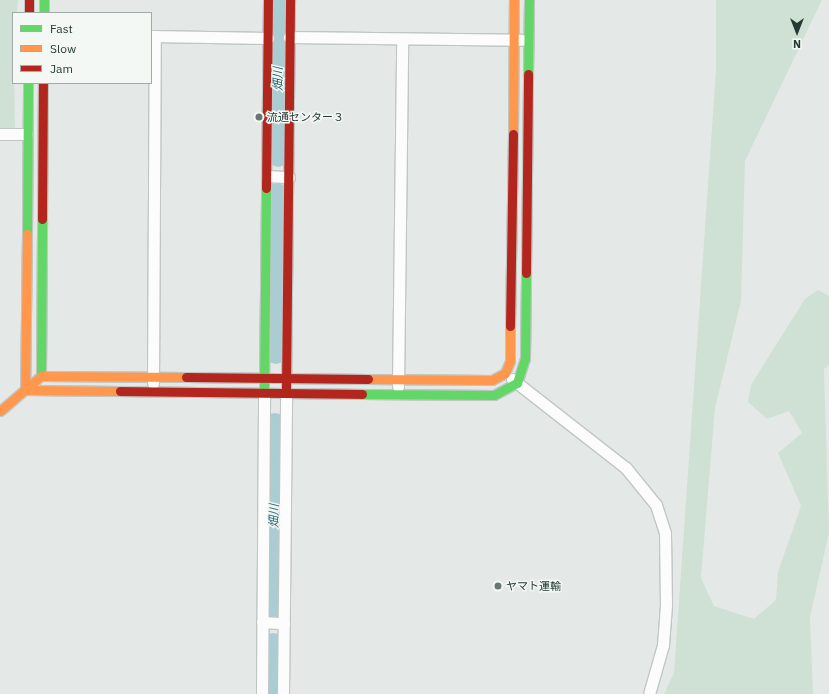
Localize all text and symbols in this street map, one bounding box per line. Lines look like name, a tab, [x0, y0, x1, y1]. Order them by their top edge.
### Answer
legend	[12, 12, 152, 84]
north arrow	[777, 12, 817, 52]
text: Fast	[50, 21, 73, 36]
text: N	[793, 37, 801, 51]
text: Slow	[50, 41, 76, 56]
text: Jam	[50, 61, 73, 76]
water label: 畑川	[271, 67, 285, 91]
place label: 流通センター３	[267, 110, 344, 124]
marker: 流通センター３	[254, 112, 264, 122]
water label: 畑川	[267, 504, 281, 528]
place label: ヤマト運輸	[506, 579, 561, 593]
marker: ヤマト運輸	[493, 581, 503, 591]

